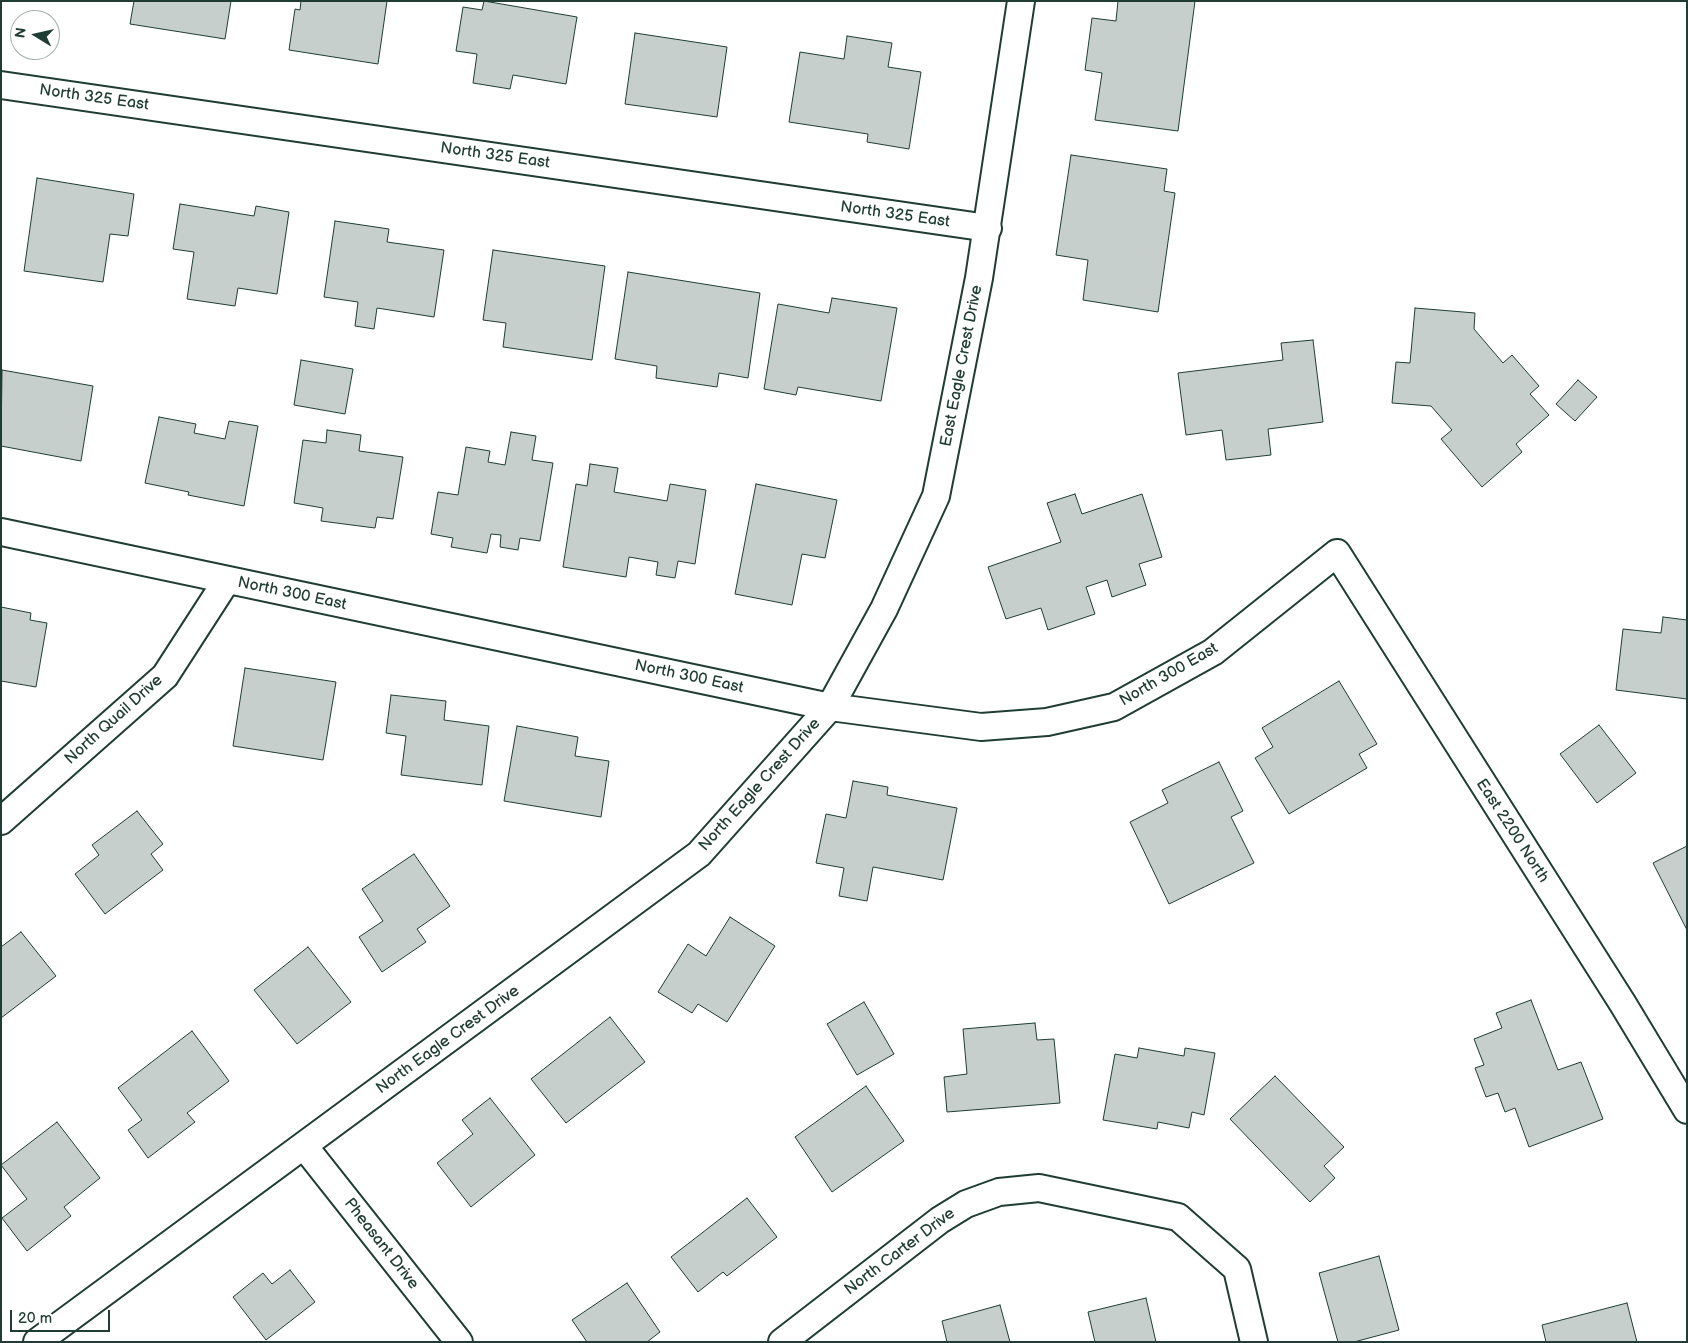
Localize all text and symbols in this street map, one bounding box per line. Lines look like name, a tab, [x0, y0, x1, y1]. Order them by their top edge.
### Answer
north arrow	[10, 10, 60, 60]
text: N	[11, 26, 30, 39]
street label: North 325 East	[38, 81, 150, 115]
street label: North 325 East	[439, 139, 551, 173]
street label: North 325 East	[839, 198, 951, 232]
street label: East Eagle Crest Drive	[937, 284, 987, 448]
street label: North 300 East	[236, 573, 348, 615]
street label: North 300 East	[1116, 639, 1222, 711]
street label: North 300 East	[633, 656, 745, 698]
street label: North Quail Drive	[61, 671, 167, 769]
street label: North Eagle Crest Drive	[695, 715, 825, 855]
street label: East 2200 North	[1471, 776, 1553, 886]
street label: North Eagle Crest Drive	[373, 982, 523, 1098]
street label: Pheasant Drive	[339, 1195, 423, 1293]
street label: North Carter Drive	[841, 1204, 959, 1300]
scale bar	[12, 1300, 112, 1332]
text: 20 m	[18, 1309, 52, 1328]

